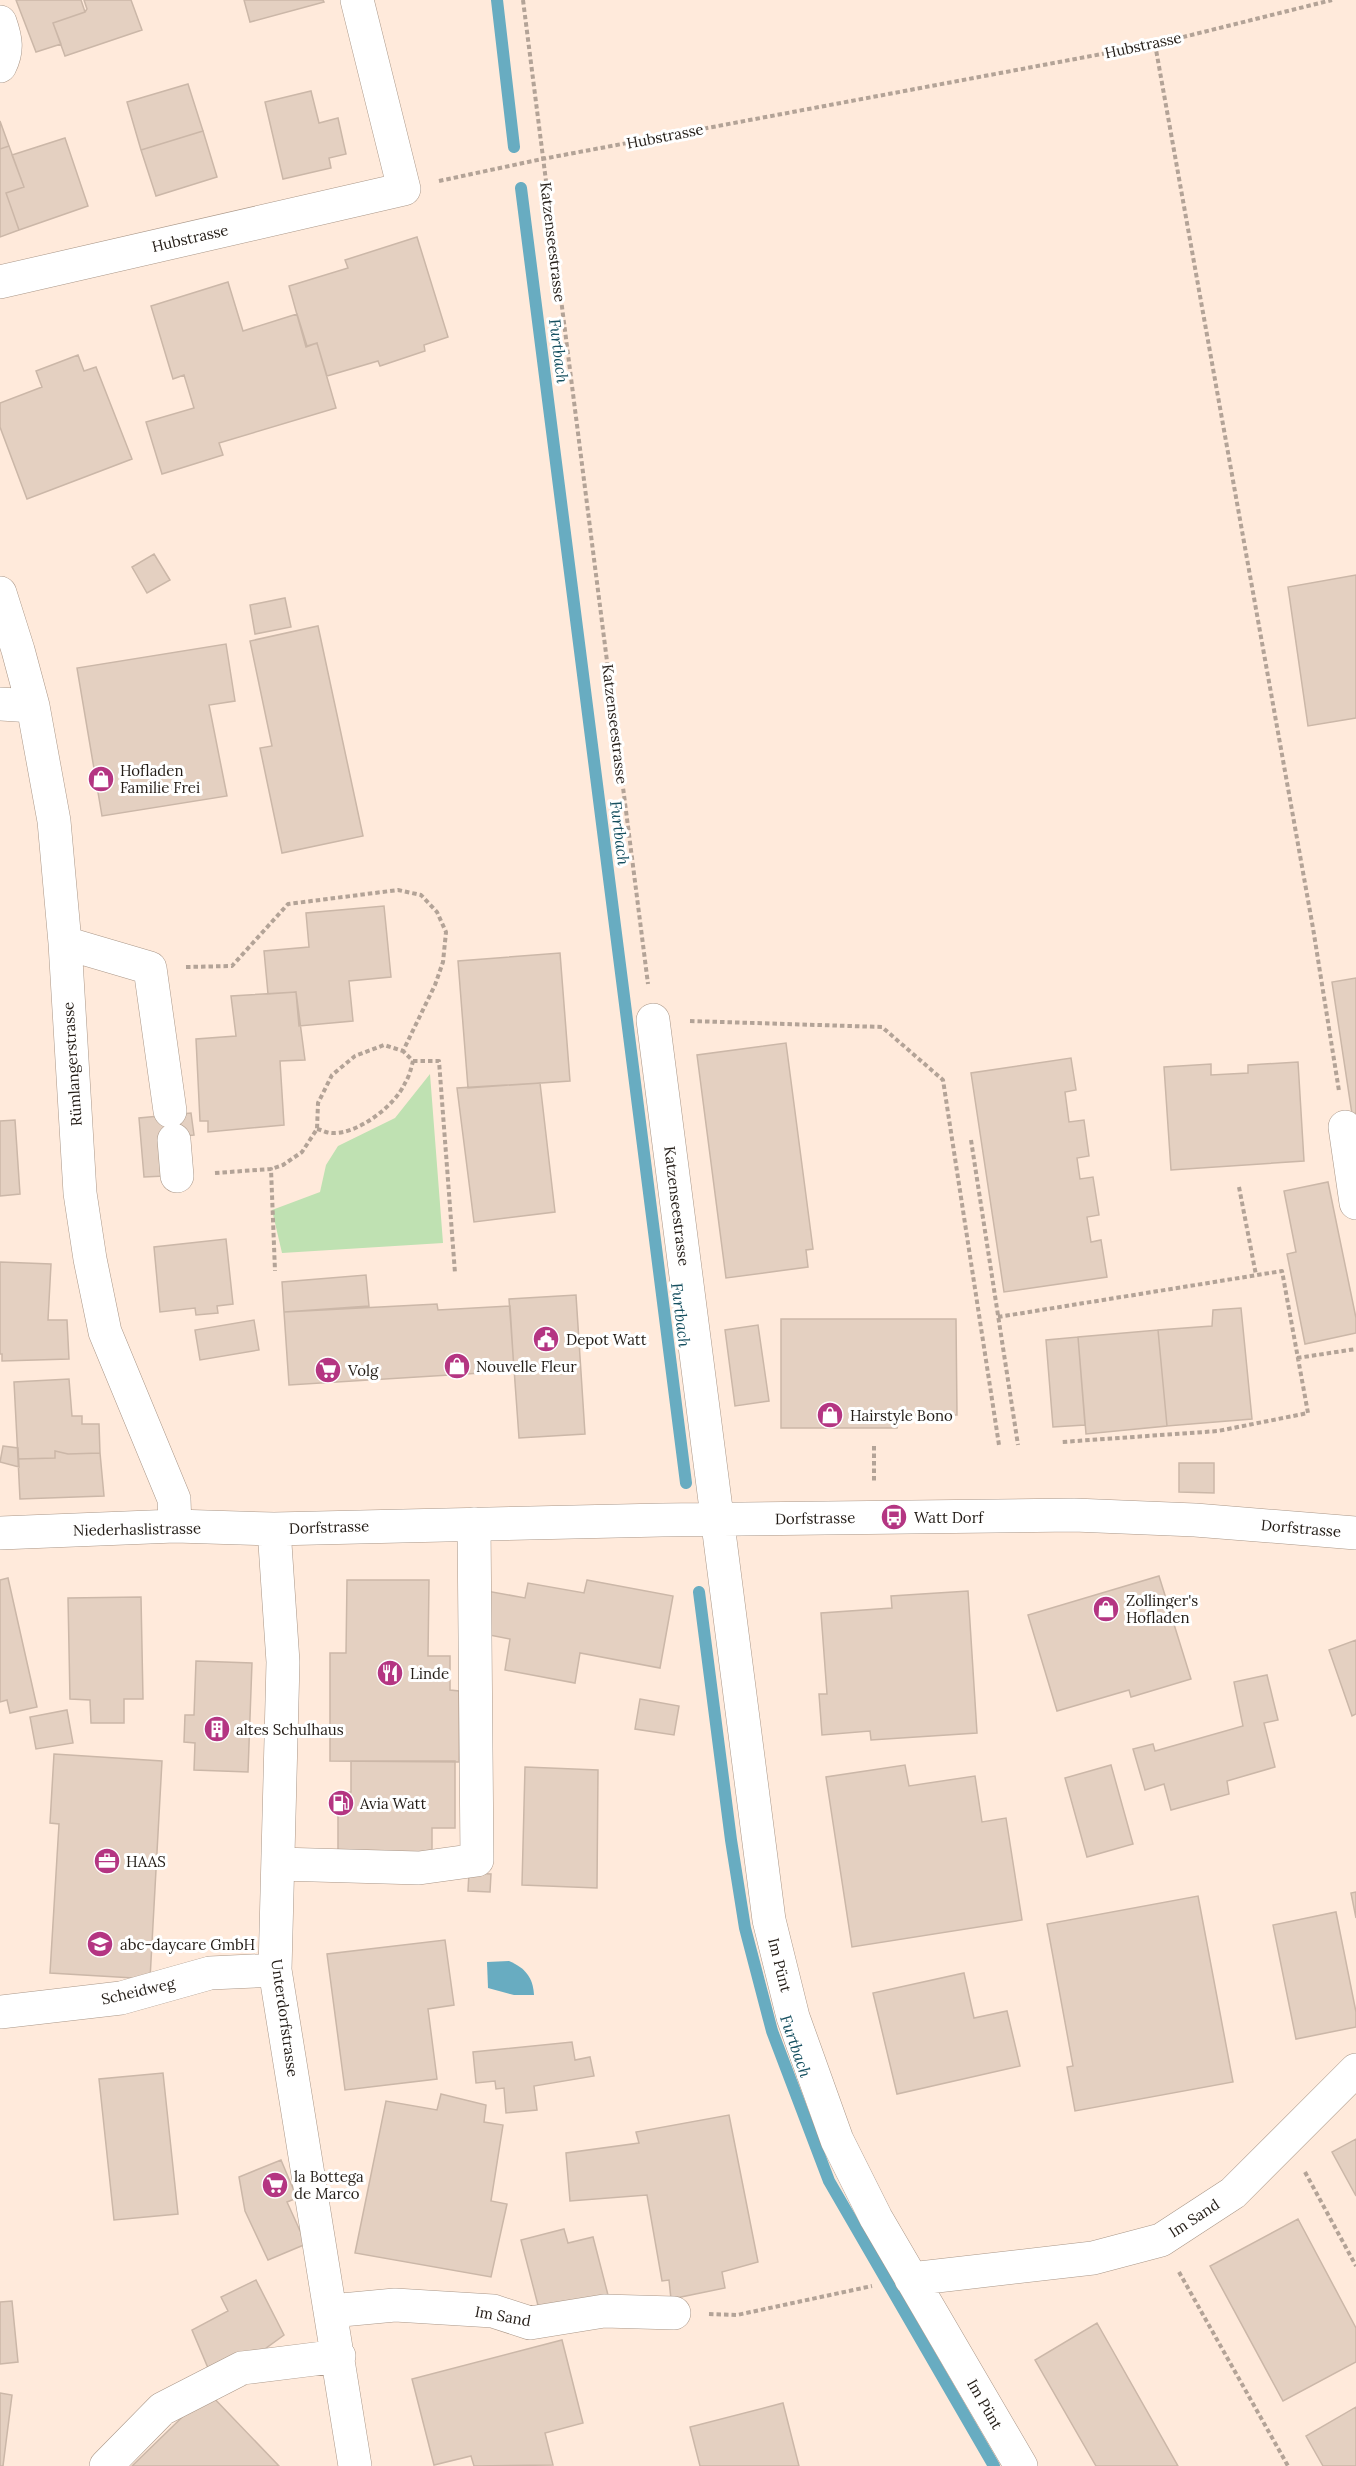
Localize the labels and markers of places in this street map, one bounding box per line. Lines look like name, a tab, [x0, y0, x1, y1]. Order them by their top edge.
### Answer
place label: Hofladen Familie Frei	[120, 761, 200, 797]
shop icon: Hofladen Familie Frei	[86, 764, 116, 794]
public building icon: Depot Watt	[531, 1324, 561, 1354]
place label: Depot Watt	[566, 1330, 647, 1349]
shop icon: Nouvelle Fleur	[442, 1351, 472, 1381]
supermarket icon: Volg	[313, 1355, 343, 1385]
place label: Nouvelle Fleur	[476, 1357, 577, 1376]
place label: Volg	[347, 1361, 379, 1380]
shop icon: Hairstyle Bono	[815, 1400, 845, 1430]
place label: Hairstyle Bono	[850, 1406, 953, 1425]
bus stop icon: Watt Dorf	[879, 1502, 909, 1532]
place label: Watt Dorf	[914, 1508, 984, 1527]
place label: Zollinger's Hofladen	[1126, 1591, 1198, 1627]
shop icon: Zollinger's Hofladen	[1091, 1594, 1121, 1624]
restaurant icon: Linde	[375, 1658, 405, 1688]
place label: Linde	[410, 1664, 449, 1683]
building icon: altes Schulhaus	[202, 1714, 232, 1744]
place label: altes Schulhaus	[236, 1720, 344, 1739]
fuel station icon: Avia Watt	[326, 1788, 356, 1818]
place label: Avia Watt	[359, 1794, 426, 1813]
office icon: HAAS	[92, 1846, 122, 1876]
place label: HAAS	[126, 1852, 166, 1871]
school or university icon: abc-daycare GmbH	[85, 1929, 115, 1959]
place label: abc-daycare GmbH	[120, 1935, 255, 1954]
place label: la Bottega de Marco	[294, 2167, 364, 2203]
supermarket icon: la Bottega de Marco	[260, 2170, 290, 2200]

